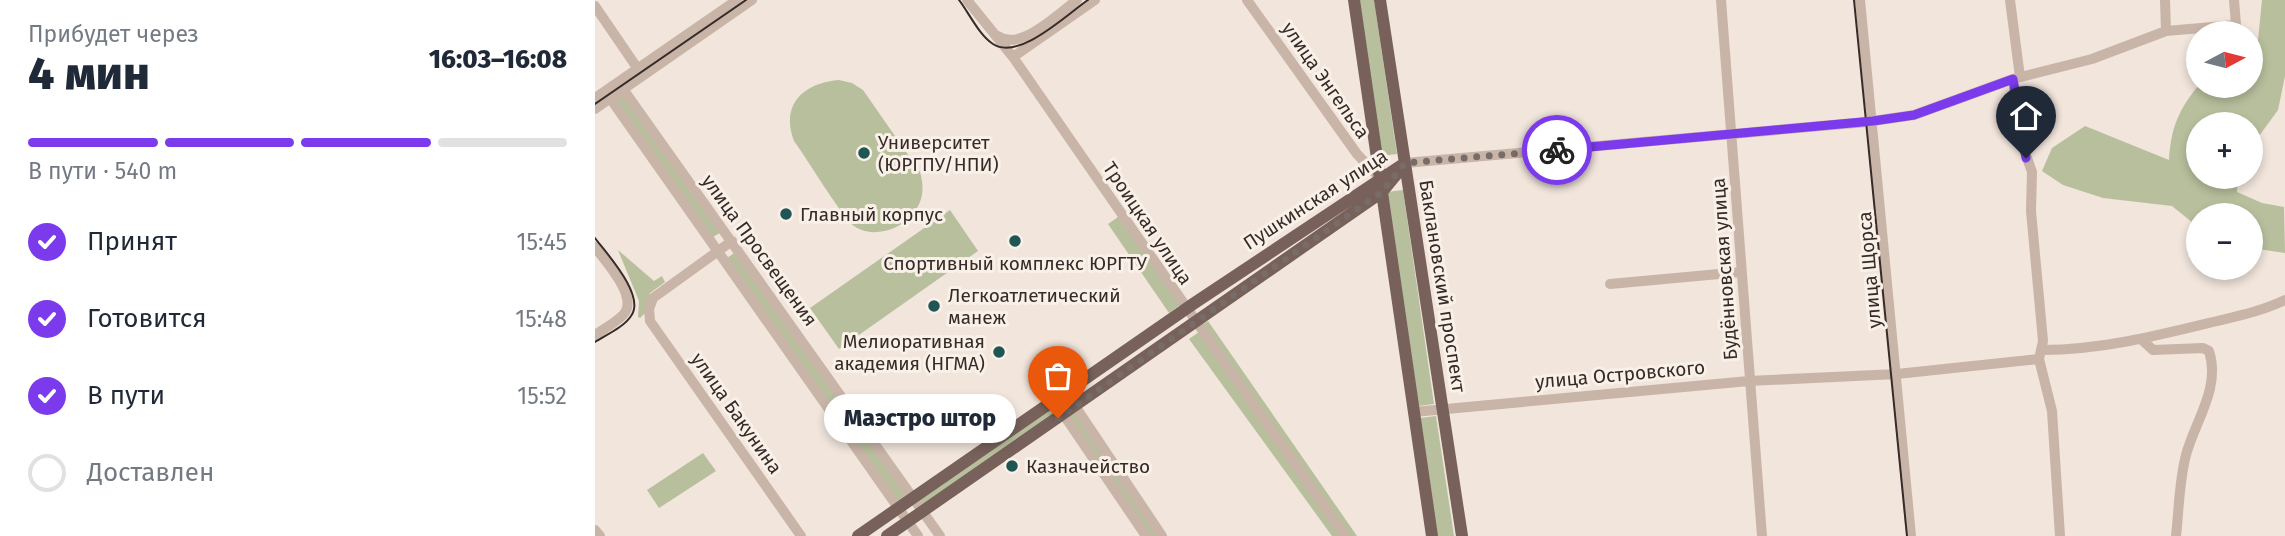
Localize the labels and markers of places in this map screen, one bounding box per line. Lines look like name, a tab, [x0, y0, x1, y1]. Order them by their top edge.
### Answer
pin	[1996, 86, 2056, 158]
place label: Университет (ЮРГПУ/НПИ)	[878, 131, 999, 176]
marker: Университет (ЮРГПУ/НПИ)	[856, 145, 872, 161]
place label: Главный корпус	[800, 203, 943, 226]
marker: Главный корпус	[778, 206, 794, 222]
marker: Спортивный комплекс ЮРГТУ	[1007, 233, 1023, 249]
place label: Спортивный комплекс ЮРГТУ	[883, 252, 1147, 275]
place label: Легкоатлетический манеж	[948, 284, 1121, 329]
marker: Легкоатлетический манеж	[926, 298, 942, 314]
place label: Мелиоративная академия (НГМА)	[834, 330, 985, 375]
marker: Мелиоративная академия (НГМА)	[991, 344, 1007, 360]
pin	[1028, 346, 1088, 418]
callout: Маэстро штор	[823, 394, 1016, 442]
place label: Казначейство	[1026, 455, 1150, 478]
marker: Казначейство	[1004, 458, 1020, 474]

